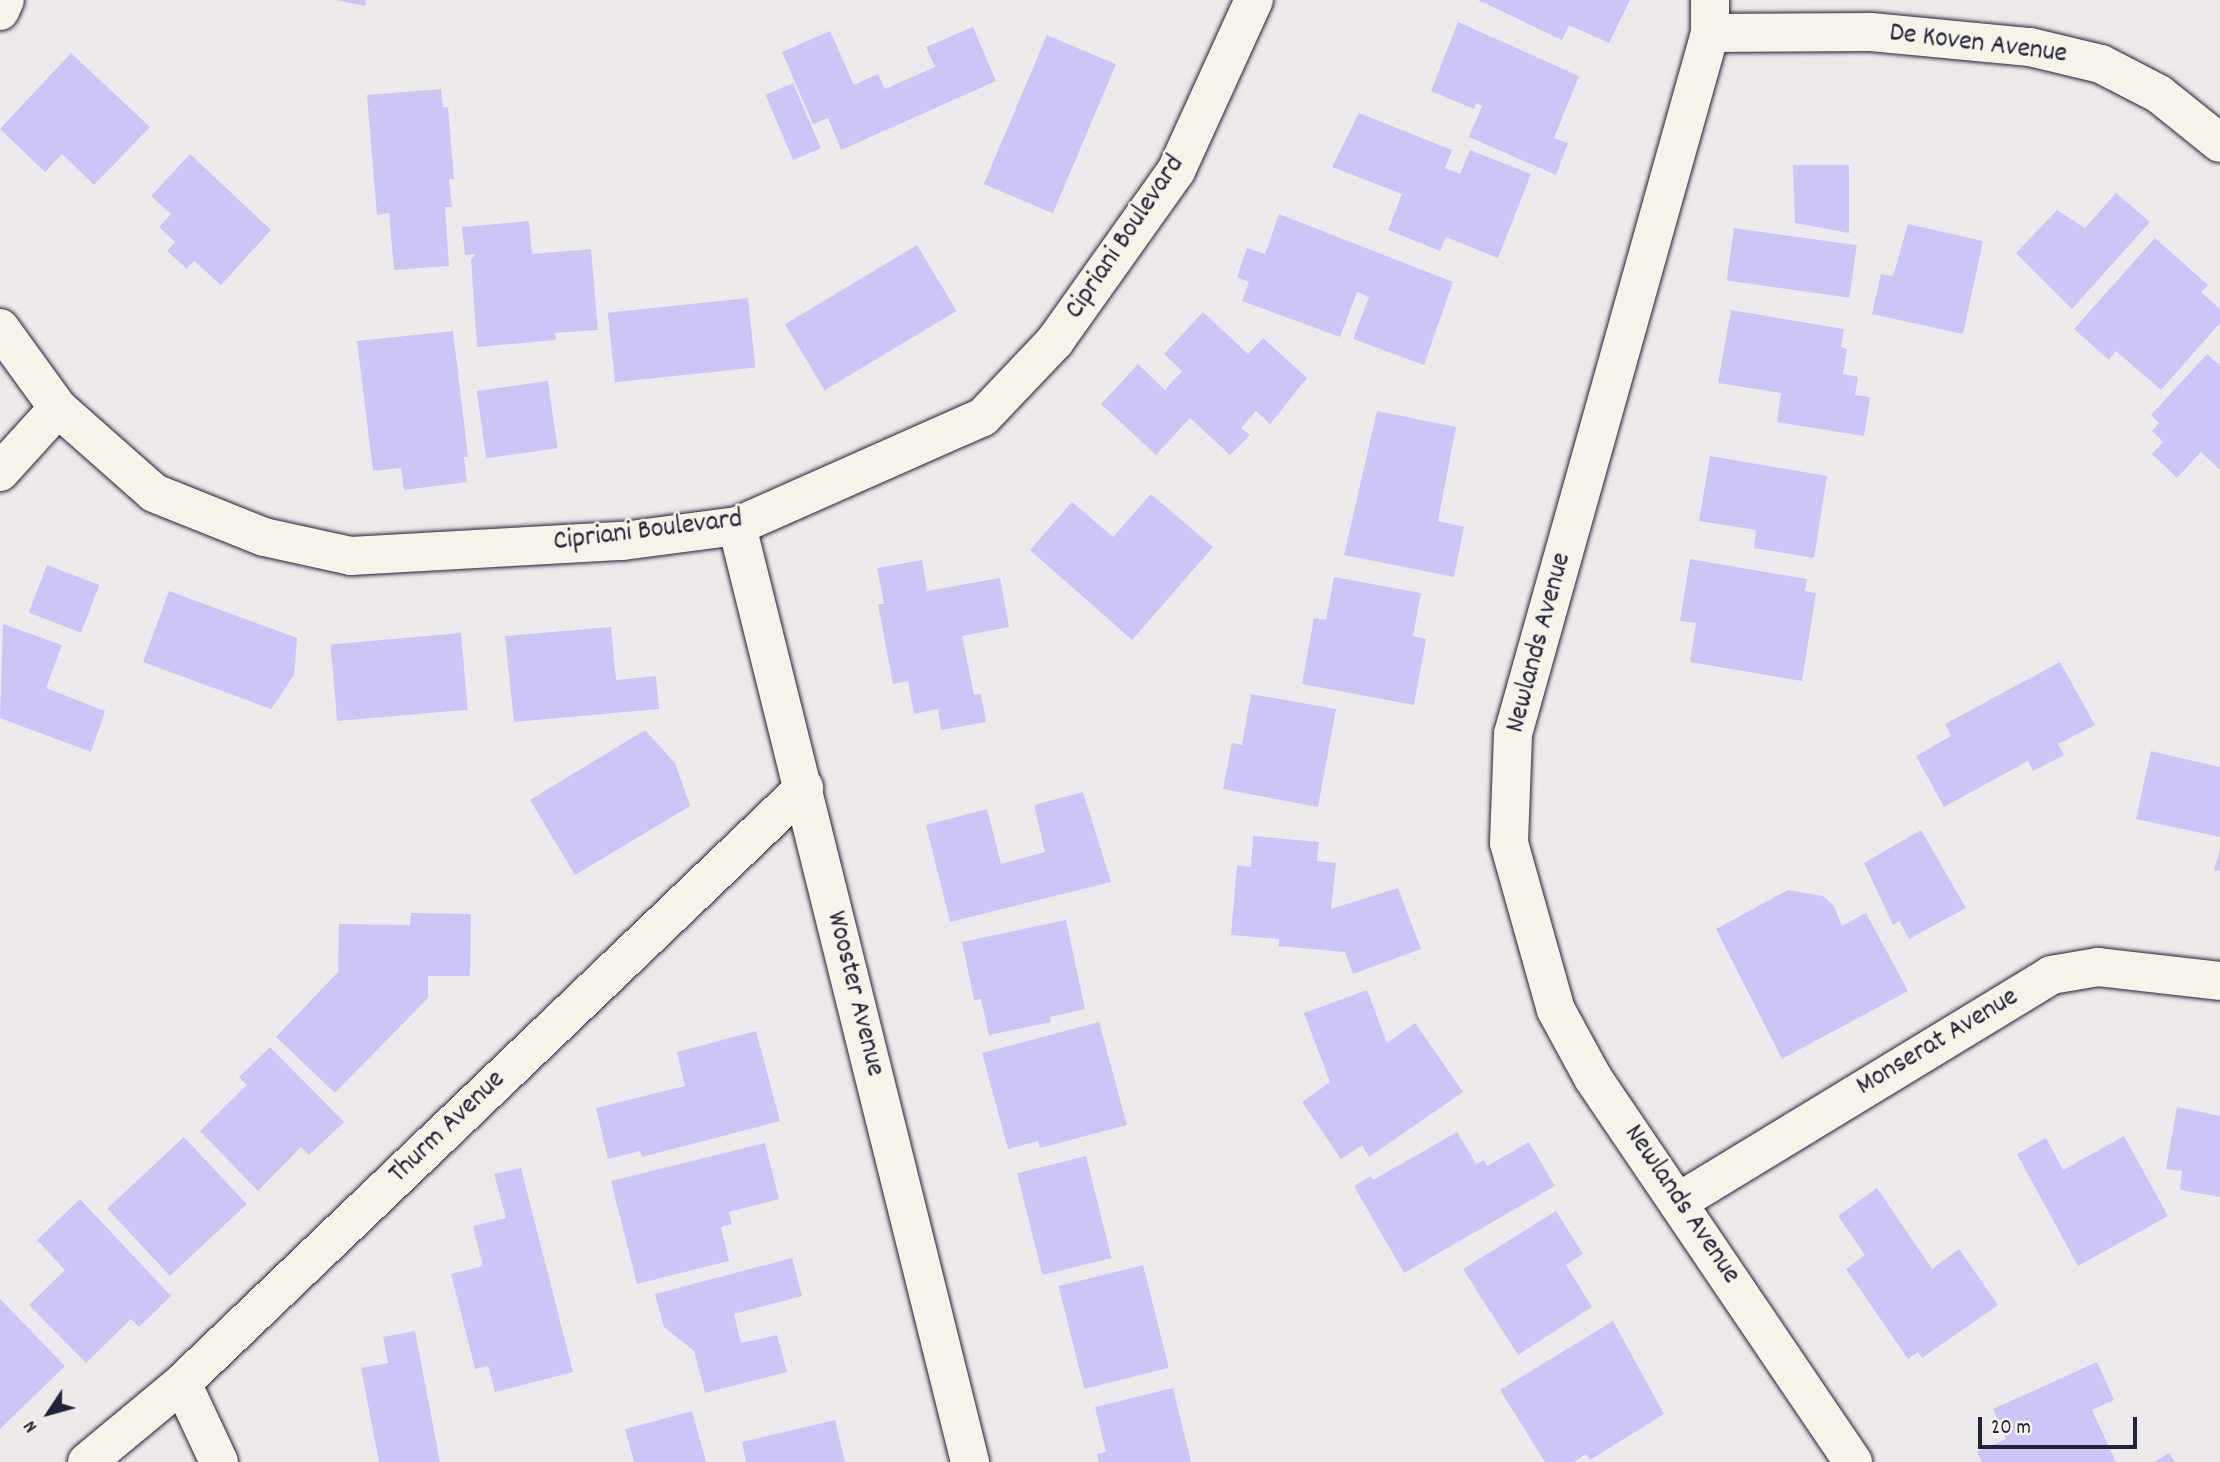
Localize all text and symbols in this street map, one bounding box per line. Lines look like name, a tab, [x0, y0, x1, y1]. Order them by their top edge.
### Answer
street label: De Koven Avenue	[1887, 17, 2069, 73]
street label: Cipriani Boulevard	[1059, 150, 1193, 326]
street label: Cipriani Boulevard	[552, 504, 744, 560]
street label: Newlands Avenue	[1500, 549, 1580, 737]
street label: Wooster Avenue	[817, 908, 891, 1080]
street label: Monserat Avenue	[1851, 982, 2025, 1104]
street label: Thurm Avenue	[383, 1064, 513, 1192]
street label: Newlands Avenue	[1615, 1119, 1747, 1291]
north arrow	[14, 1378, 84, 1448]
scale bar	[1982, 1402, 2141, 1446]
text: N	[18, 1414, 45, 1437]
text: 20 m	[1991, 1414, 2031, 1444]

